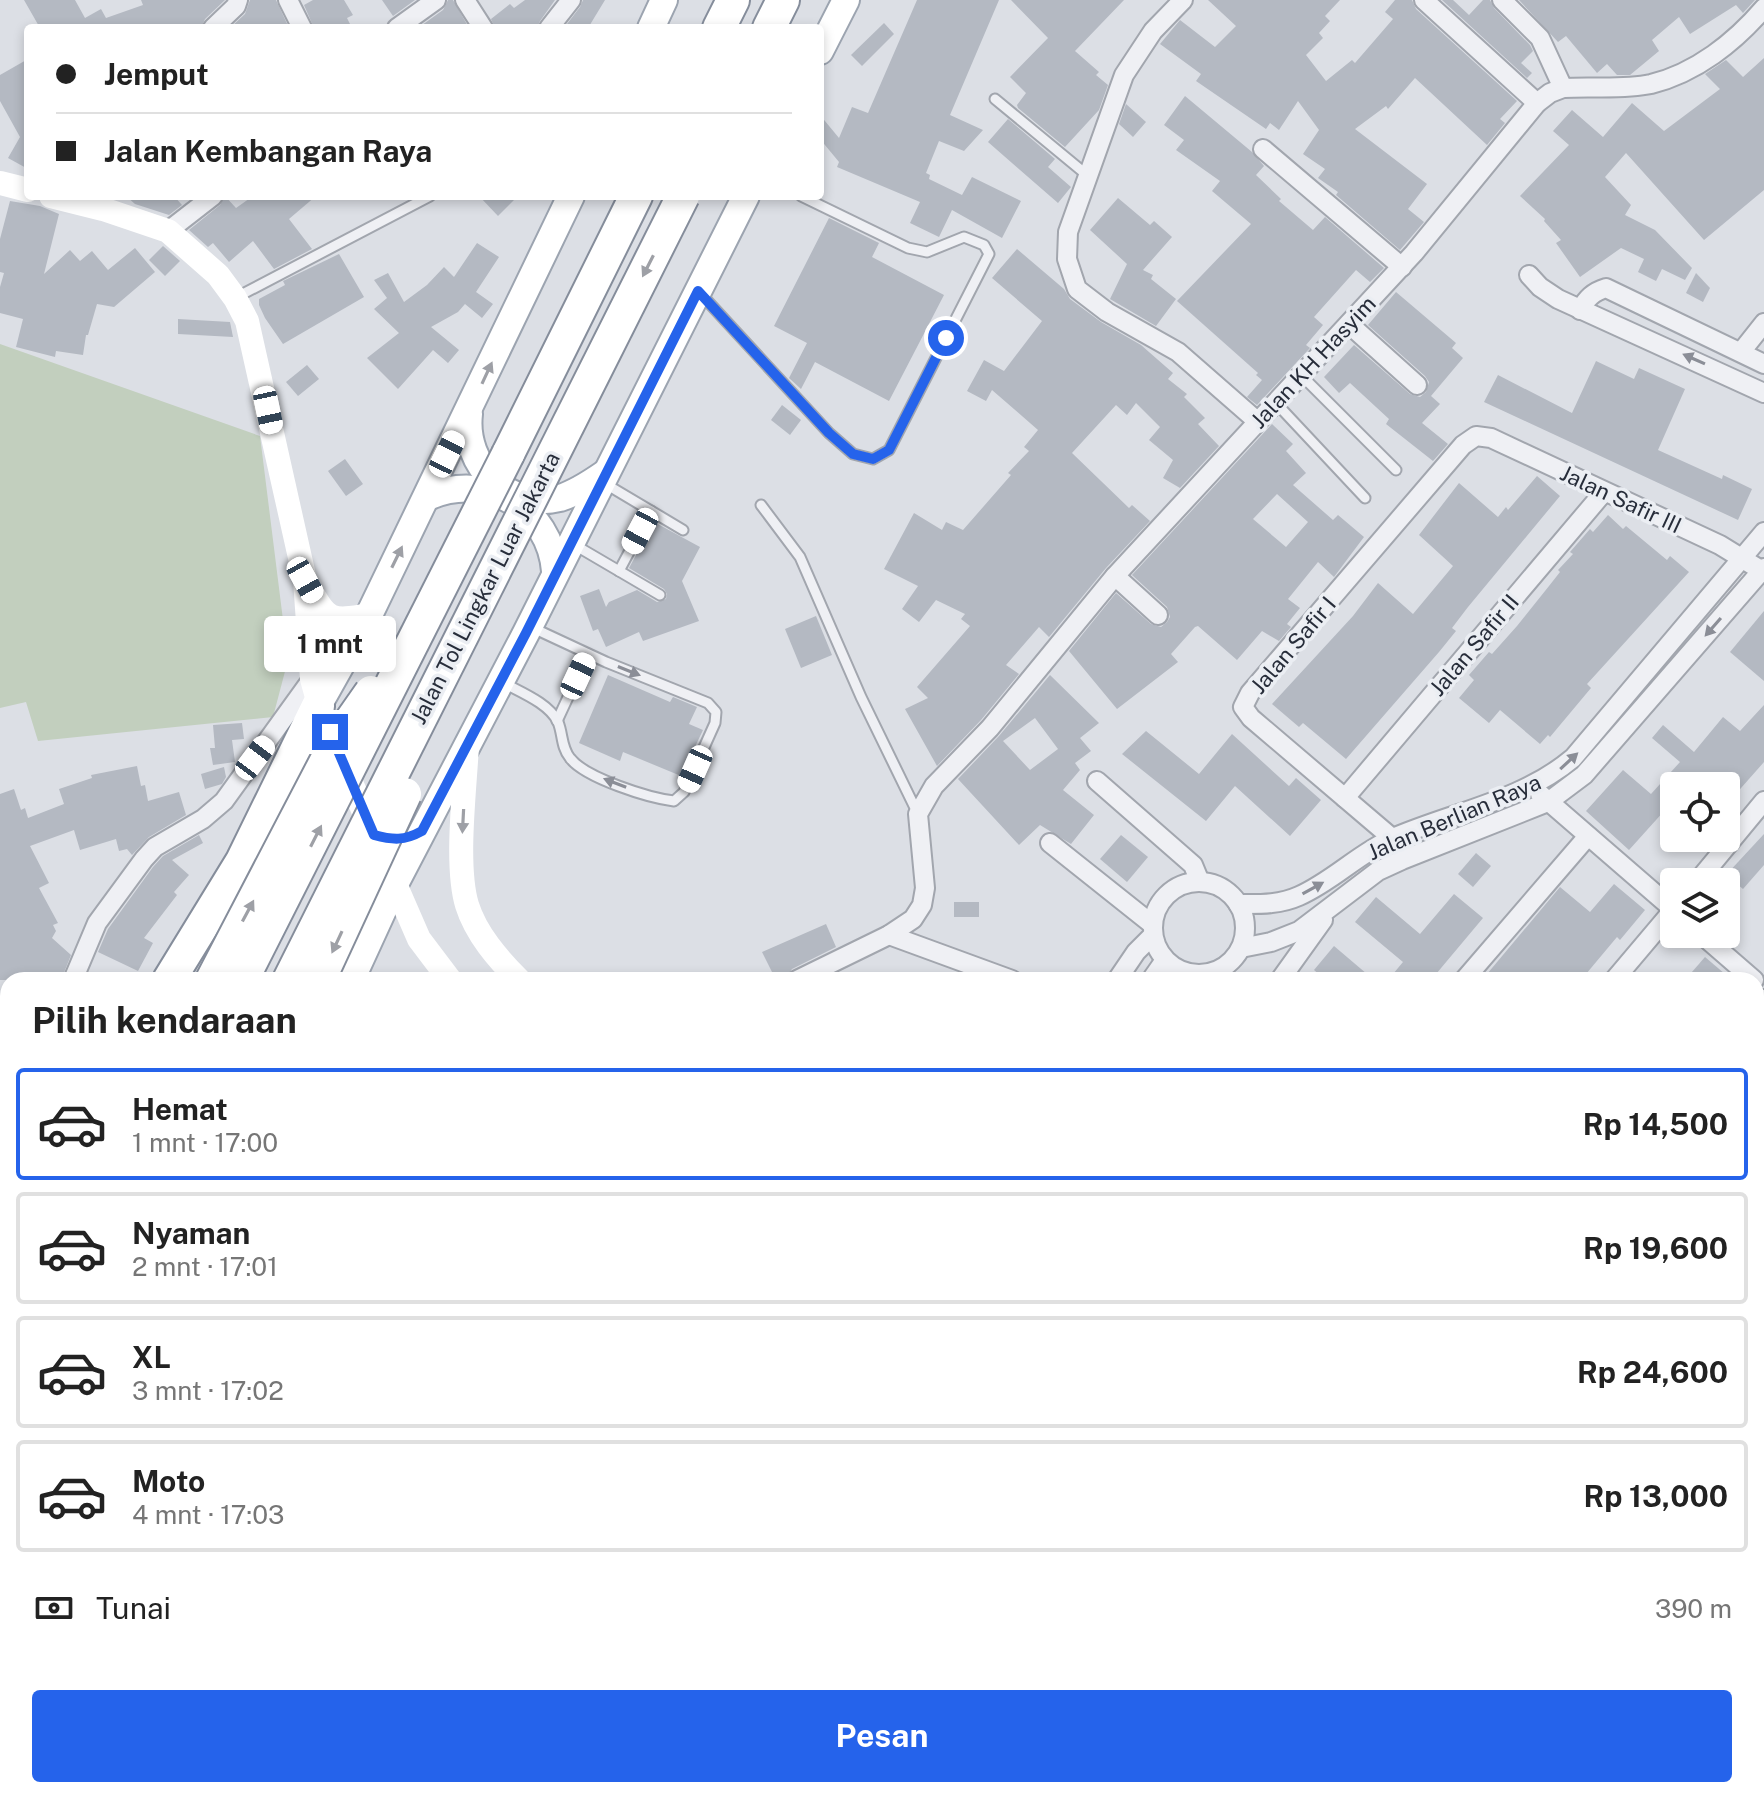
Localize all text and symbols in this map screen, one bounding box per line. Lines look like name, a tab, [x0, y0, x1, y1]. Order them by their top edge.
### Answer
text: Jemput	[104, 56, 209, 92]
text: Jalan Kembangan Raya	[104, 133, 432, 169]
one-way arrow	[641, 254, 655, 277]
street label: Jalan KH Hasyim	[1245, 291, 1381, 433]
route start	[928, 320, 964, 356]
one-way arrow	[1682, 353, 1706, 366]
one-way arrow	[480, 362, 494, 385]
car	[251, 384, 285, 436]
car	[426, 427, 468, 481]
street label: Jalan Tol Lingkar Luar Jakarta	[405, 448, 565, 728]
street label: Jalan Safir III	[1556, 460, 1686, 538]
car	[618, 504, 662, 558]
one-way arrow	[390, 546, 404, 569]
car	[283, 553, 327, 607]
street label: Jalan Safir II	[1424, 589, 1524, 701]
street label: Jalan Safir I	[1245, 591, 1341, 699]
callout: 1 mnt	[264, 616, 396, 672]
one-way arrow	[1705, 616, 1722, 636]
text: 1 mnt	[297, 628, 363, 659]
car	[557, 649, 599, 703]
one-way arrow	[617, 665, 641, 678]
route end	[312, 714, 348, 750]
car	[231, 732, 279, 784]
car	[674, 742, 716, 796]
one-way arrow	[1559, 753, 1578, 771]
street label: Jalan Berlian Raya	[1363, 769, 1545, 865]
map controls	[1660, 772, 1740, 948]
button: locate	[1660, 772, 1740, 852]
one-way arrow	[603, 776, 627, 789]
one-way arrow	[456, 809, 469, 834]
one-way arrow	[309, 824, 323, 847]
button: layers	[1660, 868, 1740, 948]
one-way arrow	[1301, 881, 1324, 895]
one-way arrow	[242, 899, 255, 922]
one-way arrow	[330, 930, 344, 954]
text: Pilih kendaraan	[32, 999, 297, 1041]
icon: car	[36, 1088, 108, 1160]
text: Hemat	[132, 1091, 228, 1127]
text: Rp 14,500	[1583, 1106, 1728, 1142]
text: 1 mnt · 17:00	[132, 1127, 278, 1158]
icon: car	[36, 1212, 108, 1284]
text: Nyaman	[132, 1215, 250, 1251]
text: Rp 19,600	[1583, 1230, 1728, 1266]
text: 2 mnt · 17:01	[132, 1251, 278, 1282]
icon: car	[36, 1336, 108, 1408]
text: XL	[132, 1339, 171, 1375]
text: Rp 24,600	[1577, 1354, 1728, 1390]
text: 3 mnt · 17:02	[132, 1375, 284, 1406]
icon: car	[36, 1460, 108, 1532]
text: Moto	[132, 1463, 205, 1499]
text: Rp 13,000	[1583, 1478, 1728, 1514]
text: 4 mnt · 17:03	[132, 1499, 284, 1530]
icon: cash	[32, 1586, 76, 1630]
text: Tunai	[96, 1590, 171, 1626]
text: 390 m	[1655, 1593, 1732, 1624]
button: Pesan	[32, 1690, 1732, 1782]

